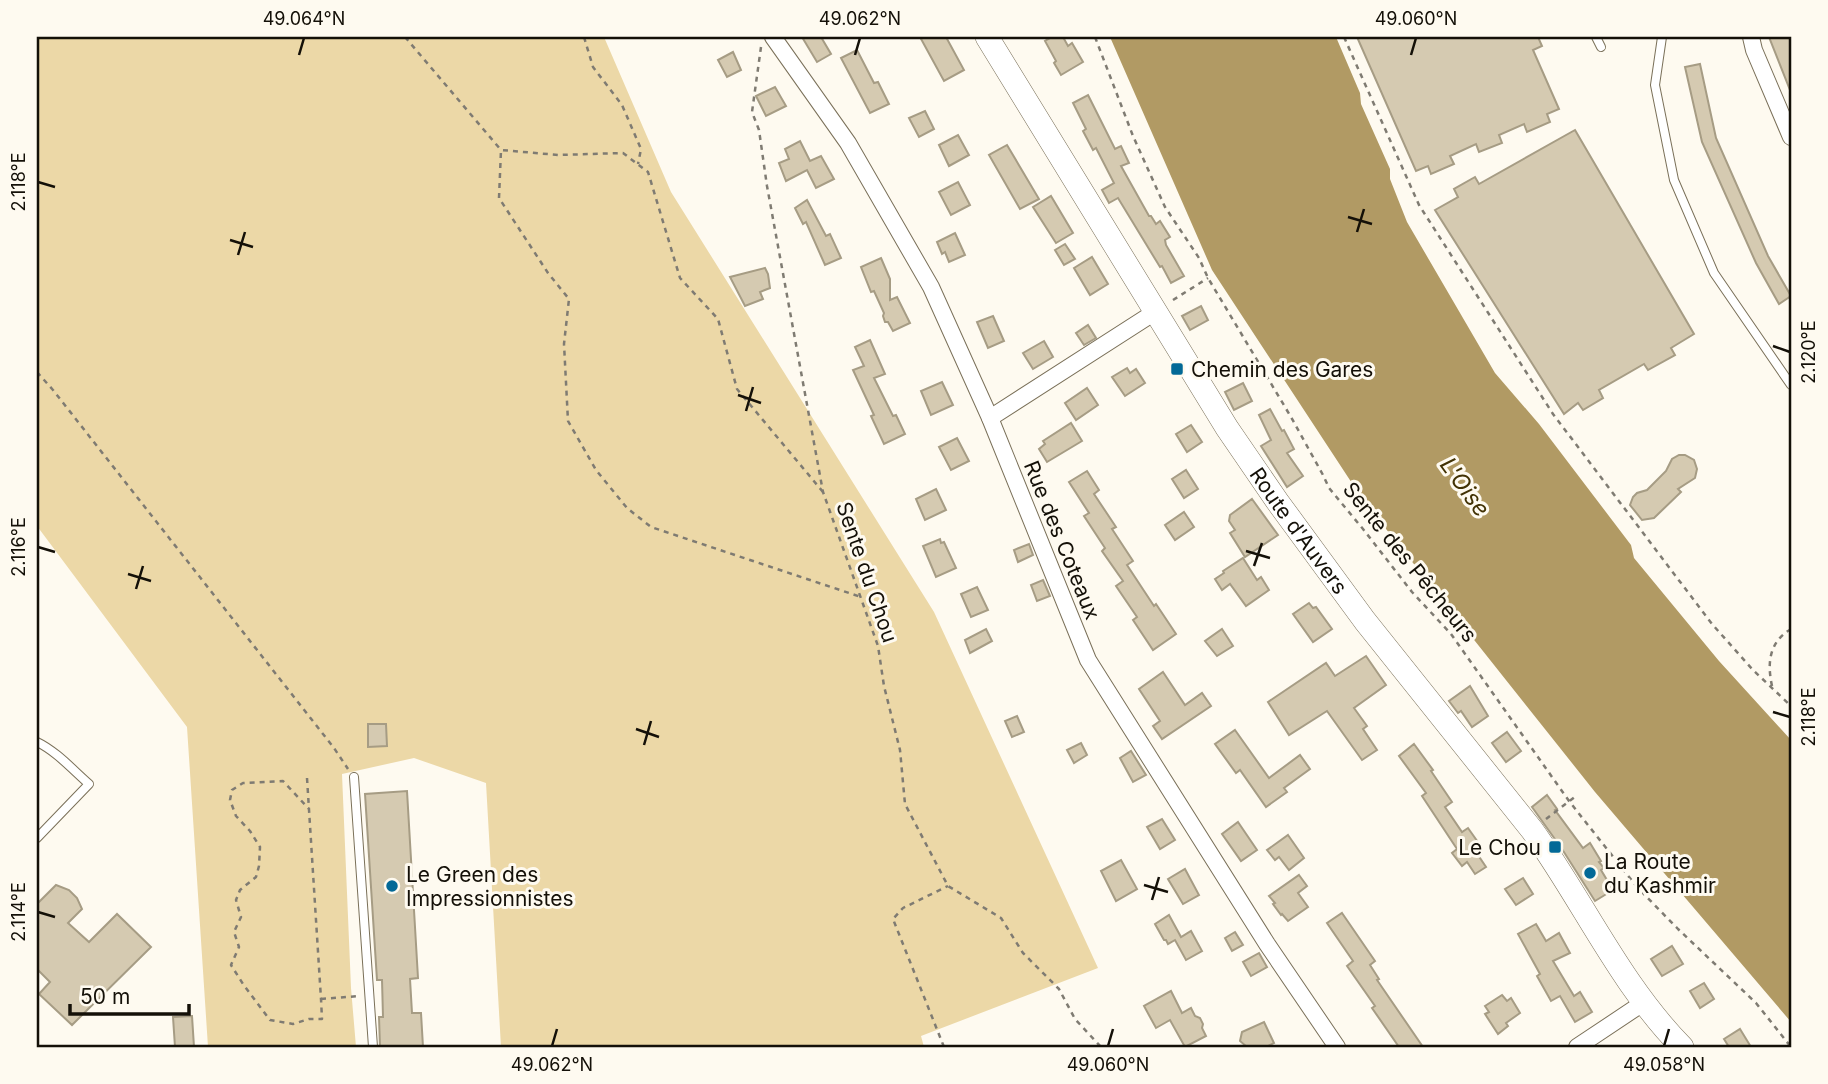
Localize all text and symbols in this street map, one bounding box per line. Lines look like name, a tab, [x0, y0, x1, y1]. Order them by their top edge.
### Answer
text: 49.064°N	[263, 8, 345, 29]
text: 49.062°N	[819, 8, 901, 29]
text: 49.060°N	[1375, 8, 1457, 29]
text: 2.118°E	[8, 152, 29, 212]
text: 2.120°E	[1798, 320, 1819, 384]
place label: Chemin des Gares	[1191, 357, 1373, 382]
marker: Chemin des Gares	[1169, 361, 1185, 377]
water label: L'Oise	[1434, 452, 1496, 522]
street label: Rue des Coteaux	[1019, 457, 1105, 623]
street label: Route d'Auvers	[1245, 462, 1353, 599]
street label: Sente des Pêcheurs	[1338, 477, 1482, 647]
street label: Sente du Chou	[831, 498, 903, 646]
text: 2.116°E	[8, 517, 29, 577]
text: 2.118°E	[1798, 687, 1819, 747]
place label: Le Chou	[1458, 835, 1541, 860]
marker: Le Chou	[1547, 839, 1563, 855]
place label: La Route du Kashmir	[1604, 849, 1716, 898]
place label: Le Green des Impressionnistes	[406, 862, 574, 911]
marker: La Route du Kashmir	[1582, 865, 1598, 881]
marker: Le Green des Impressionnistes	[384, 878, 400, 894]
text: 2.114°E	[8, 882, 29, 942]
scale bar	[70, 972, 189, 1016]
text: 50 m	[80, 984, 130, 1009]
text: 49.062°N	[511, 1054, 593, 1075]
text: 49.060°N	[1067, 1054, 1149, 1075]
text: 49.058°N	[1623, 1054, 1705, 1075]

